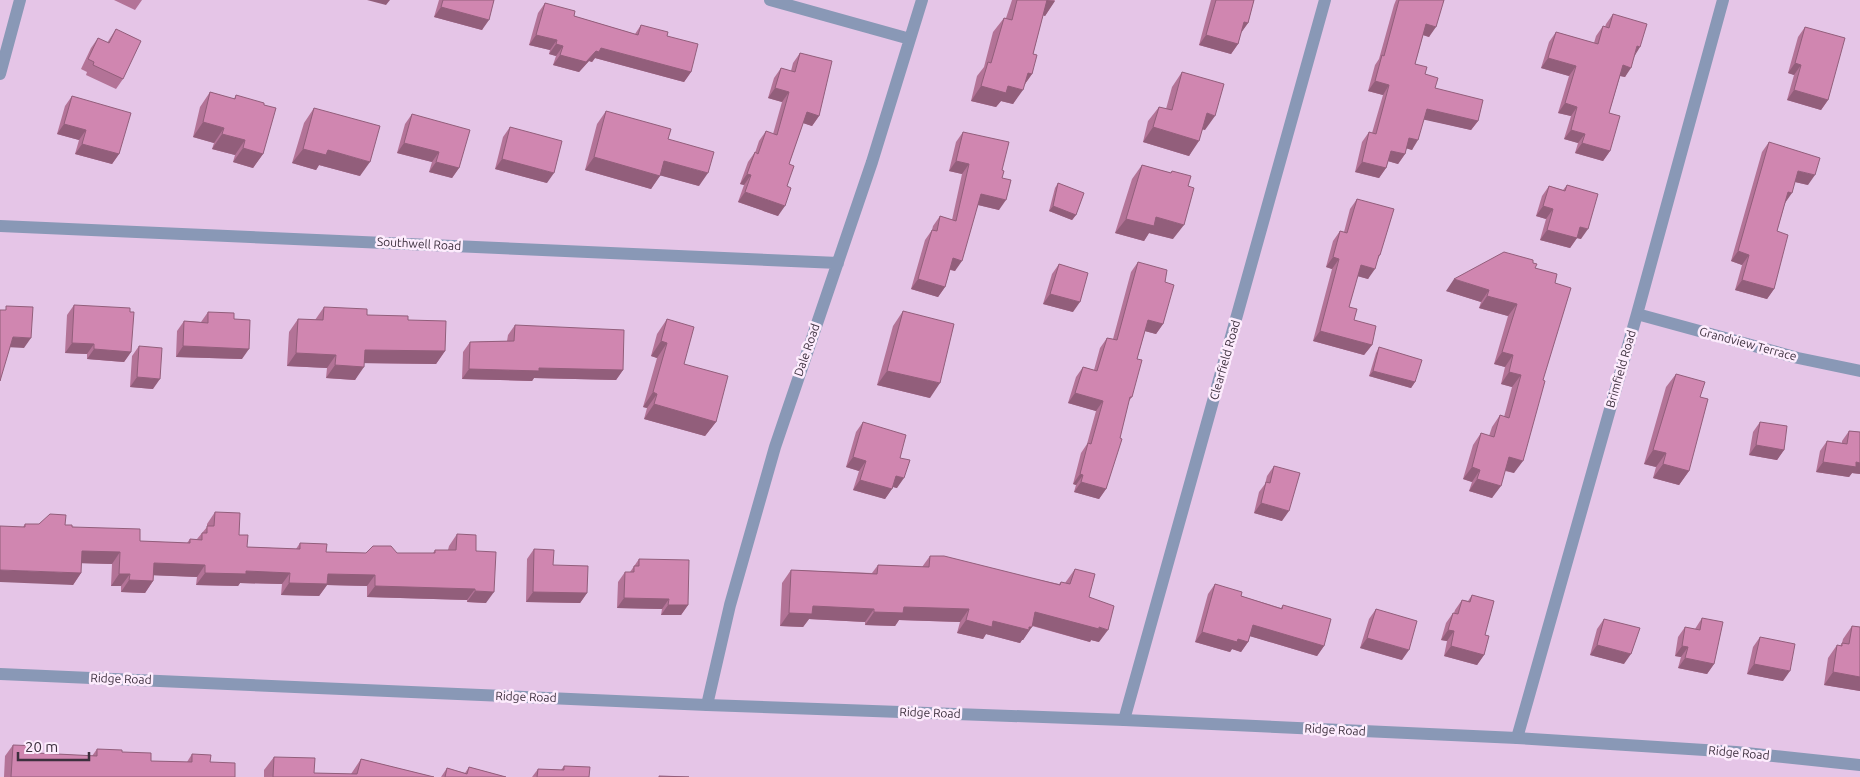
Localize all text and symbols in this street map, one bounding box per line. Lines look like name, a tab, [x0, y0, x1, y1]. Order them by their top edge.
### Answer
street label: Southwell Road	[377, 235, 461, 252]
street label: Clearfield Road	[1207, 318, 1242, 401]
street label: Dale Road	[791, 322, 822, 378]
street label: Grandview Terrace	[1698, 324, 1798, 363]
street label: Brimfield Road	[1603, 329, 1638, 409]
street label: Ridge Road	[90, 671, 152, 686]
street label: Ridge Road	[495, 689, 557, 704]
street label: Ridge Road	[899, 705, 961, 720]
street label: Ridge Road	[1304, 721, 1366, 738]
scale bar	[18, 730, 89, 762]
text: 20 m	[25, 738, 58, 755]
street label: Ridge Road	[1708, 743, 1770, 762]

